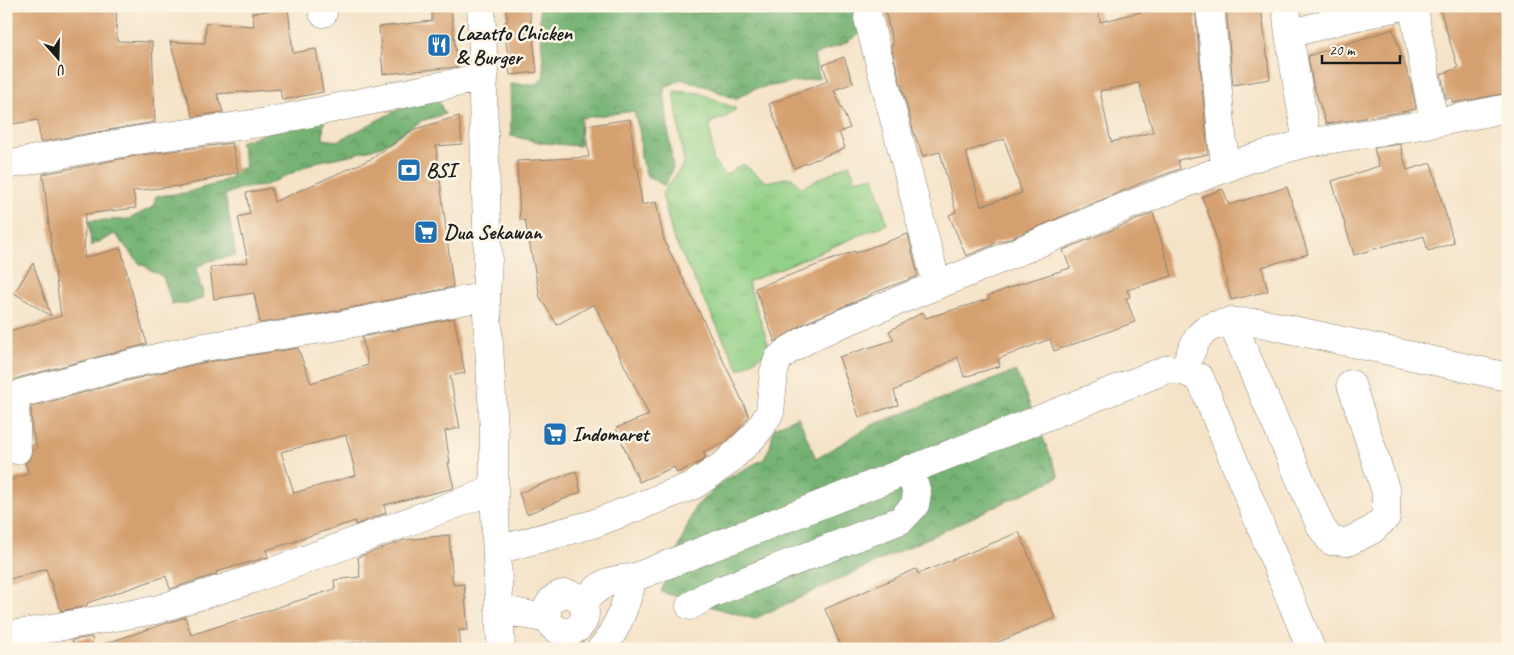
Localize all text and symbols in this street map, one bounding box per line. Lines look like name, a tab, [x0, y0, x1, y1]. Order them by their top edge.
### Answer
place label: Lazatto Chicken & Burger	[456, 20, 574, 70]
north arrow	[32, 32, 82, 82]
restaurant icon: Lazatto Chicken & Burger	[426, 32, 452, 58]
scale bar	[1322, 32, 1399, 64]
text: 20 m	[1329, 41, 1356, 60]
text: U	[53, 61, 68, 80]
bank icon: BSI	[396, 157, 422, 183]
place label: BSI	[426, 157, 460, 183]
supermarket icon: Dua Sekawan	[413, 219, 439, 245]
place label: Dua Sekawan	[444, 219, 543, 245]
supermarket icon: Indomaret	[542, 421, 568, 447]
place label: Indomaret	[572, 421, 651, 447]

